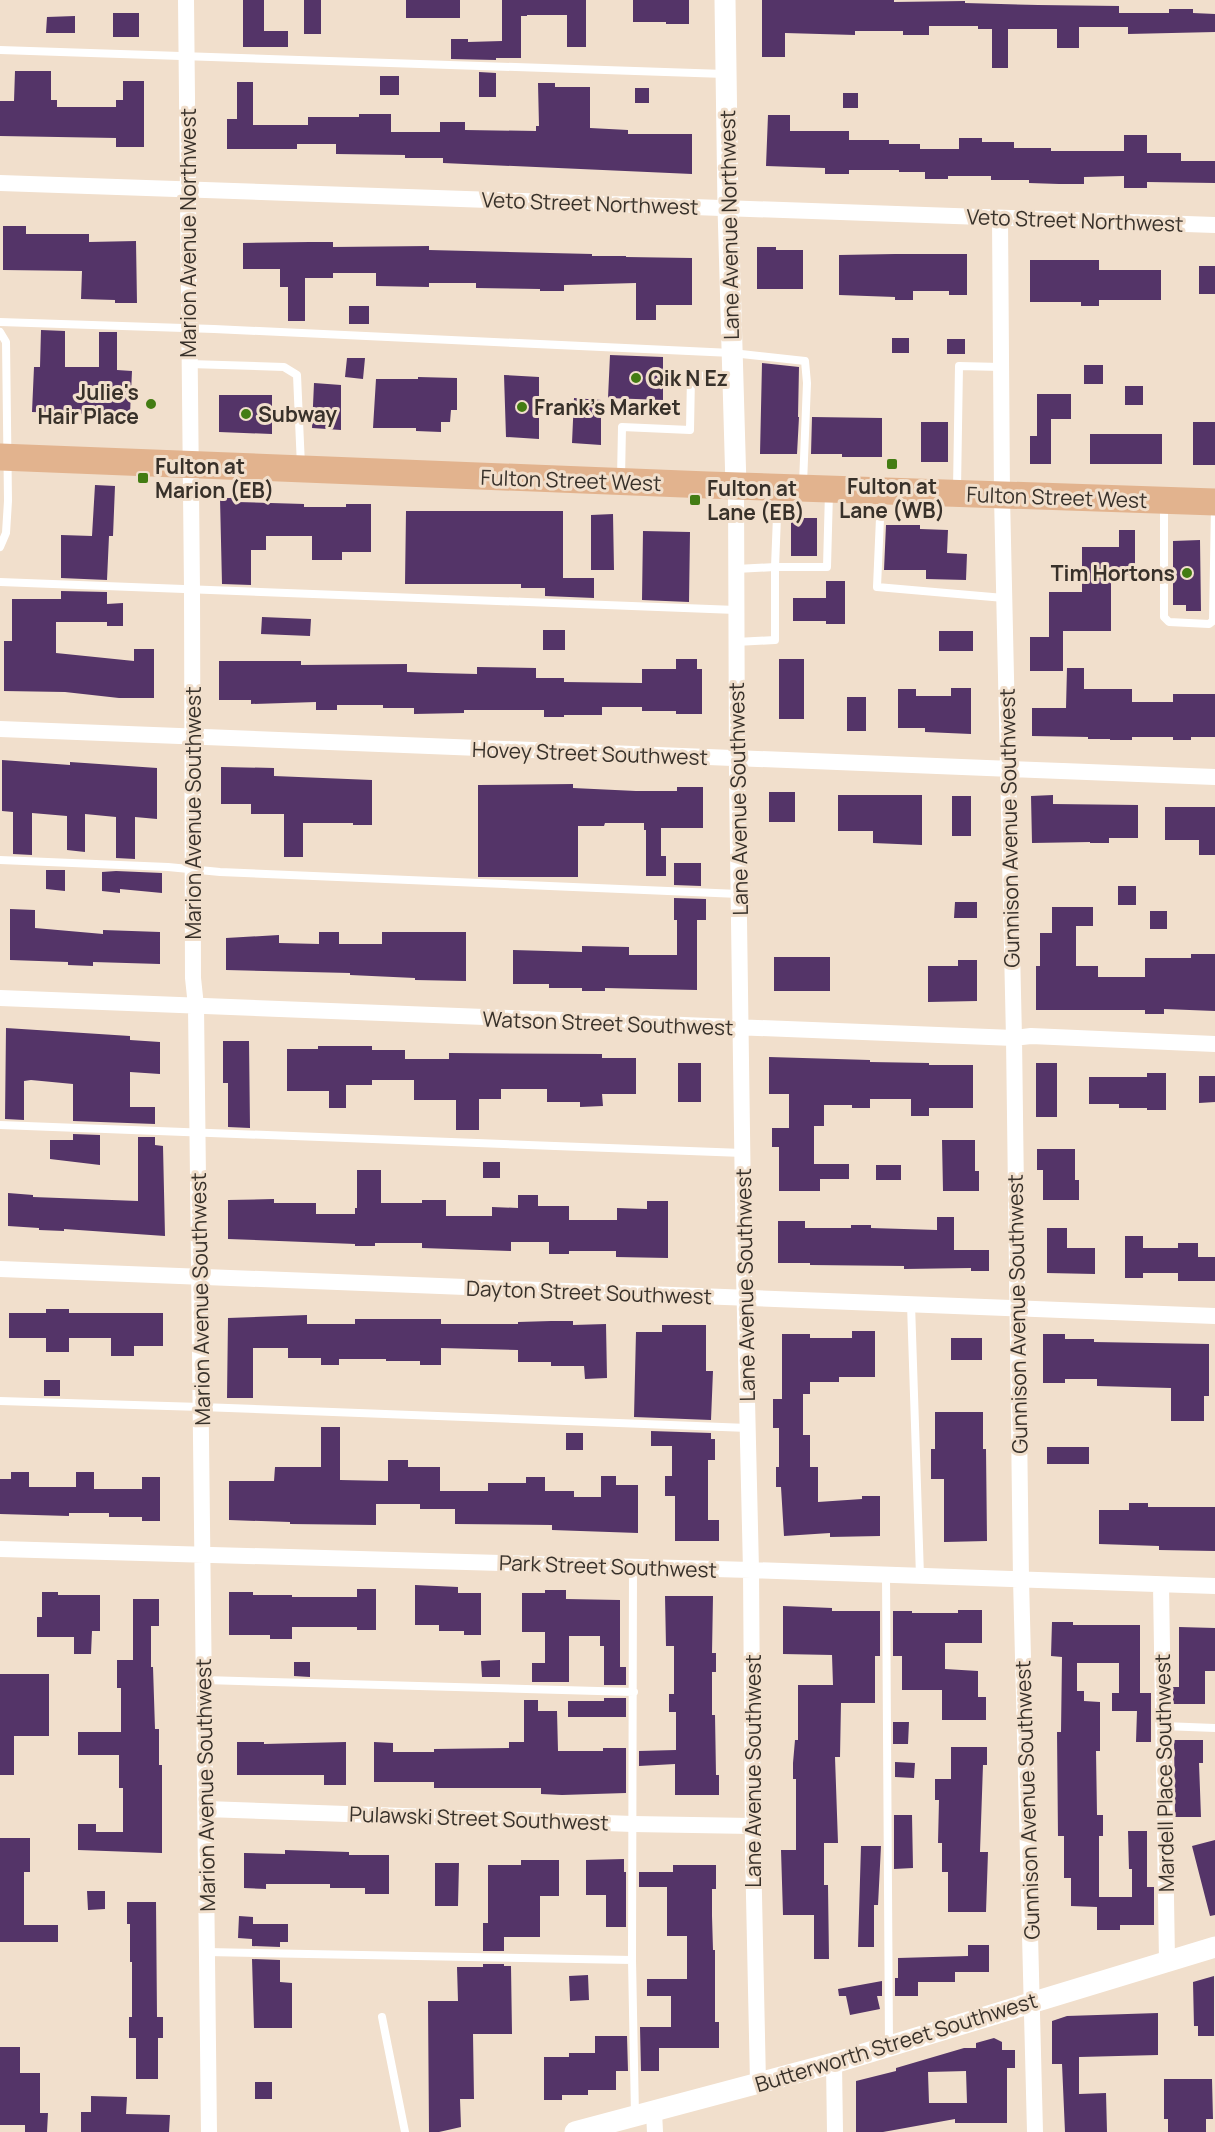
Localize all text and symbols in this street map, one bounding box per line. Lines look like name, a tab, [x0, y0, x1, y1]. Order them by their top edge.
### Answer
street label: Marion Avenue Northwest	[174, 108, 202, 358]
street label: Lane Avenue Northwest	[713, 110, 745, 340]
street label: Veto Street Northwest	[481, 185, 699, 221]
street label: Veto Street Northwest	[966, 202, 1184, 238]
place label: Qik N Ez	[648, 364, 728, 392]
marker: Qik N Ez	[629, 371, 643, 385]
place label: Julie's Hair Place	[37, 378, 139, 430]
place label: Frank's Market	[534, 393, 681, 421]
marker: Julie's Hair Place	[144, 397, 158, 411]
place label: Subway	[258, 400, 337, 428]
marker: Frank's Market	[515, 400, 529, 414]
marker: Subway	[239, 407, 253, 421]
place label: Fulton at Marion (EB)	[155, 452, 274, 504]
marker: Fulton at Lane (WB)	[885, 457, 899, 471]
street label: Fulton Street West	[480, 463, 662, 497]
marker: Fulton at Marion (EB)	[136, 471, 150, 485]
place label: Fulton at Lane (WB)	[839, 472, 945, 524]
place label: Fulton at Lane (EB)	[707, 474, 805, 526]
street label: Fulton Street West	[966, 480, 1148, 514]
marker: Fulton at Lane (EB)	[688, 493, 702, 507]
place label: Tim Hortons	[1051, 559, 1175, 587]
marker: Tim Hortons	[1180, 566, 1194, 580]
street label: Lane Avenue Southwest	[722, 682, 754, 916]
street label: Marion Avenue Southwest	[179, 686, 207, 940]
street label: Gunnison Avenue Southwest	[993, 688, 1025, 968]
street label: Hovey Street Southwest	[472, 735, 708, 771]
street label: Watson Street Southwest	[482, 1005, 734, 1041]
street label: Lane Avenue Southwest	[729, 1168, 761, 1402]
street label: Marion Avenue Southwest	[184, 1172, 216, 1426]
street label: Gunnison Avenue Southwest	[1001, 1174, 1033, 1454]
street label: Dayton Street Southwest	[466, 1274, 712, 1310]
street label: Park Street Southwest	[499, 1548, 717, 1584]
street label: Mardell Place Southwest	[1148, 1653, 1180, 1893]
street label: Lane Avenue Southwest	[739, 1654, 767, 1888]
street label: Marion Avenue Southwest	[189, 1658, 221, 1912]
street label: Gunnison Avenue Southwest	[1008, 1660, 1046, 1940]
street label: Pulawski Street Southwest	[349, 1799, 609, 1837]
street label: Butterworth Street Southwest	[752, 1986, 1040, 2098]

